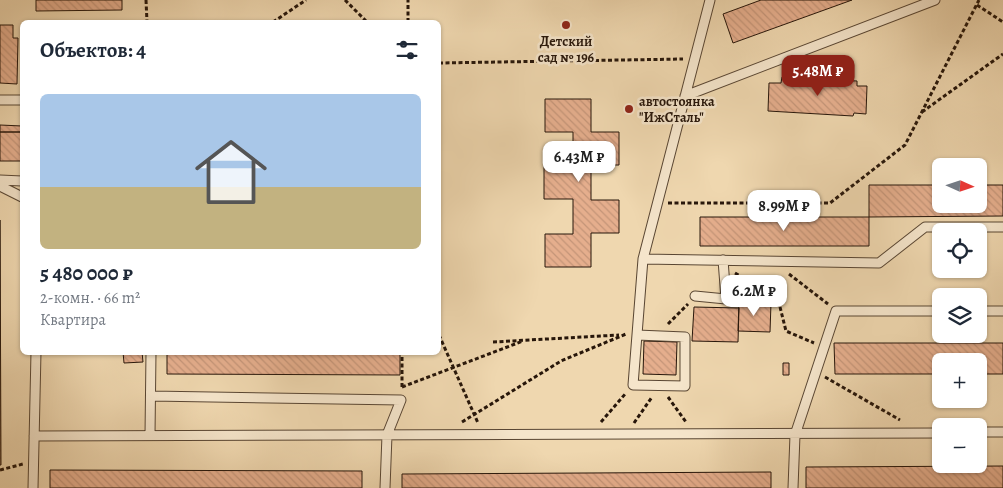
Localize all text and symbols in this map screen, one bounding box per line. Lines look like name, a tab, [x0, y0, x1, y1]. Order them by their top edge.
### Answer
marker: Детский сад № 196	[560, 19, 572, 31]
place label: Детский сад № 196	[538, 32, 595, 67]
text: Объектов: 4	[40, 36, 146, 64]
icon: filters	[393, 36, 421, 64]
pin: 5.48M ₽	[772, 54, 864, 97]
text: 5.48M ₽	[793, 60, 843, 82]
place label: автостоянка "ИжСталь"	[639, 92, 715, 127]
marker: автостоянка "ИжСталь"	[623, 103, 635, 115]
icon: home	[186, 127, 276, 217]
pin: 6.43M ₽	[533, 140, 625, 183]
text: 6.43M ₽	[554, 146, 604, 168]
north arrow	[932, 158, 988, 212]
map controls	[932, 158, 987, 473]
pin: 8.99M ₽	[738, 190, 830, 232]
text: 8.99M ₽	[758, 195, 810, 217]
button: locate	[932, 223, 987, 278]
text: 5 480 000 ₽	[40, 259, 133, 287]
pin: 6.2M ₽	[713, 274, 795, 317]
text: 6.2M ₽	[732, 280, 776, 302]
text: 2-комн. · 66 m²	[40, 287, 140, 309]
button: layers	[932, 288, 987, 343]
text: Квартира	[40, 309, 106, 331]
button: +	[932, 353, 987, 408]
button: −	[932, 418, 987, 473]

